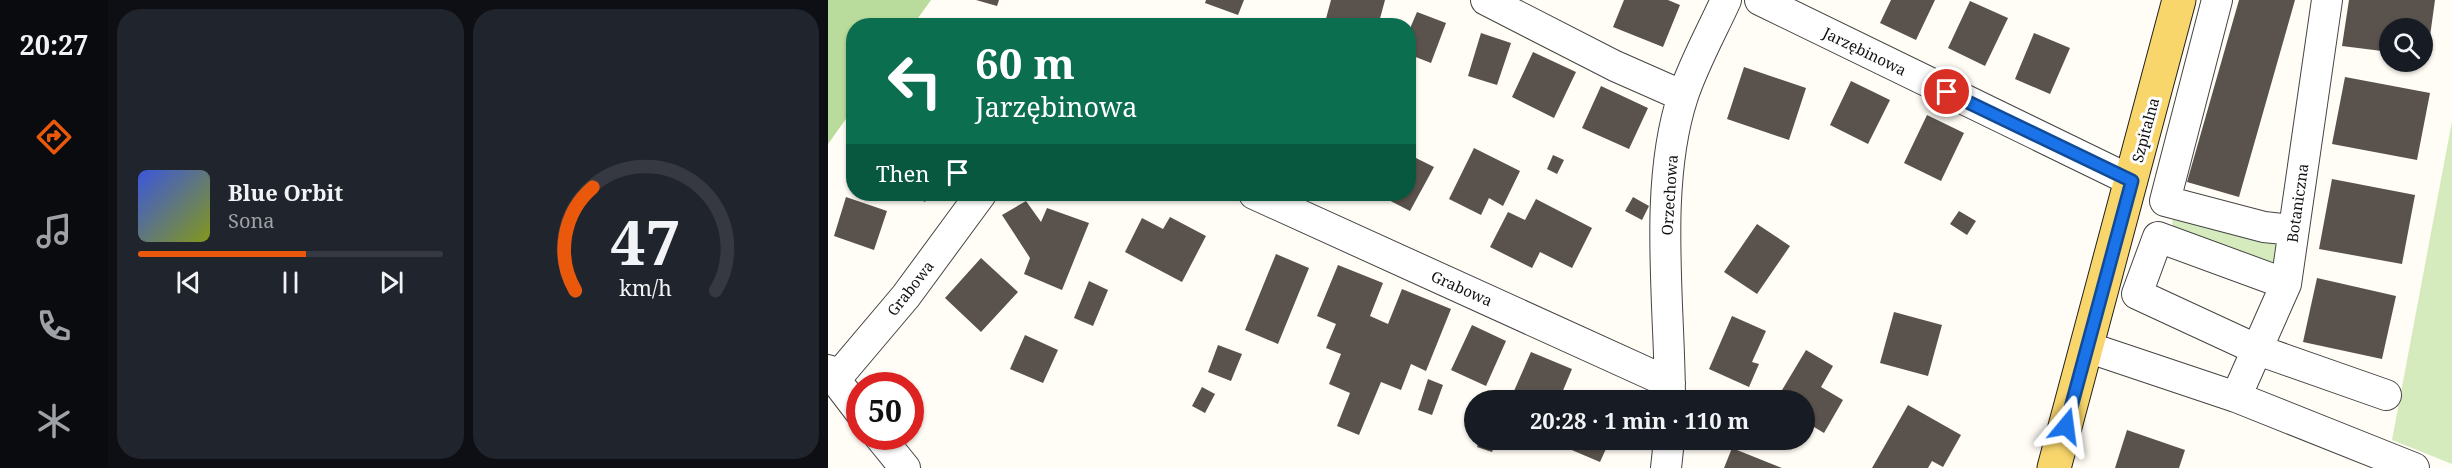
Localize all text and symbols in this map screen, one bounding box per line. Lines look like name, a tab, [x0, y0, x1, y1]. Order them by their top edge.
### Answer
map controls	[2379, 18, 2433, 72]
button: search	[2379, 18, 2433, 72]
street label: Jarzębinowa	[1819, 22, 1910, 80]
text: 20:27	[19, 26, 89, 63]
text: 60 m	[975, 34, 1075, 91]
icon: left	[876, 42, 954, 120]
pin	[1921, 66, 1972, 117]
icon: arrive	[1930, 75, 1963, 108]
text: Jarzębinowa	[975, 88, 1138, 125]
street label: Szpitalna	[2127, 95, 2163, 165]
icon: directions	[33, 116, 75, 158]
street label: Orzechowa	[1656, 154, 1682, 236]
icon: arrive	[941, 156, 974, 189]
text: Then	[876, 158, 929, 188]
street label: Botaniczna	[2282, 162, 2312, 244]
text: Blue Orbit	[228, 177, 343, 207]
text: 47	[610, 198, 681, 283]
text: Sona	[228, 207, 275, 234]
icon: music	[33, 210, 75, 252]
street label: Grabowa	[882, 256, 938, 320]
icon: previous	[172, 266, 205, 299]
icon: pause	[274, 266, 307, 299]
icon: next	[375, 266, 408, 299]
street label: Grabowa	[1428, 266, 1496, 310]
text: km/h	[619, 273, 672, 302]
icon: phone	[33, 305, 75, 347]
speed limit sign: 50	[846, 372, 924, 450]
position arrow	[2034, 394, 2098, 458]
icon: climate	[33, 400, 75, 442]
text: 20:28 · 1 min · 110 m	[1530, 405, 1749, 435]

